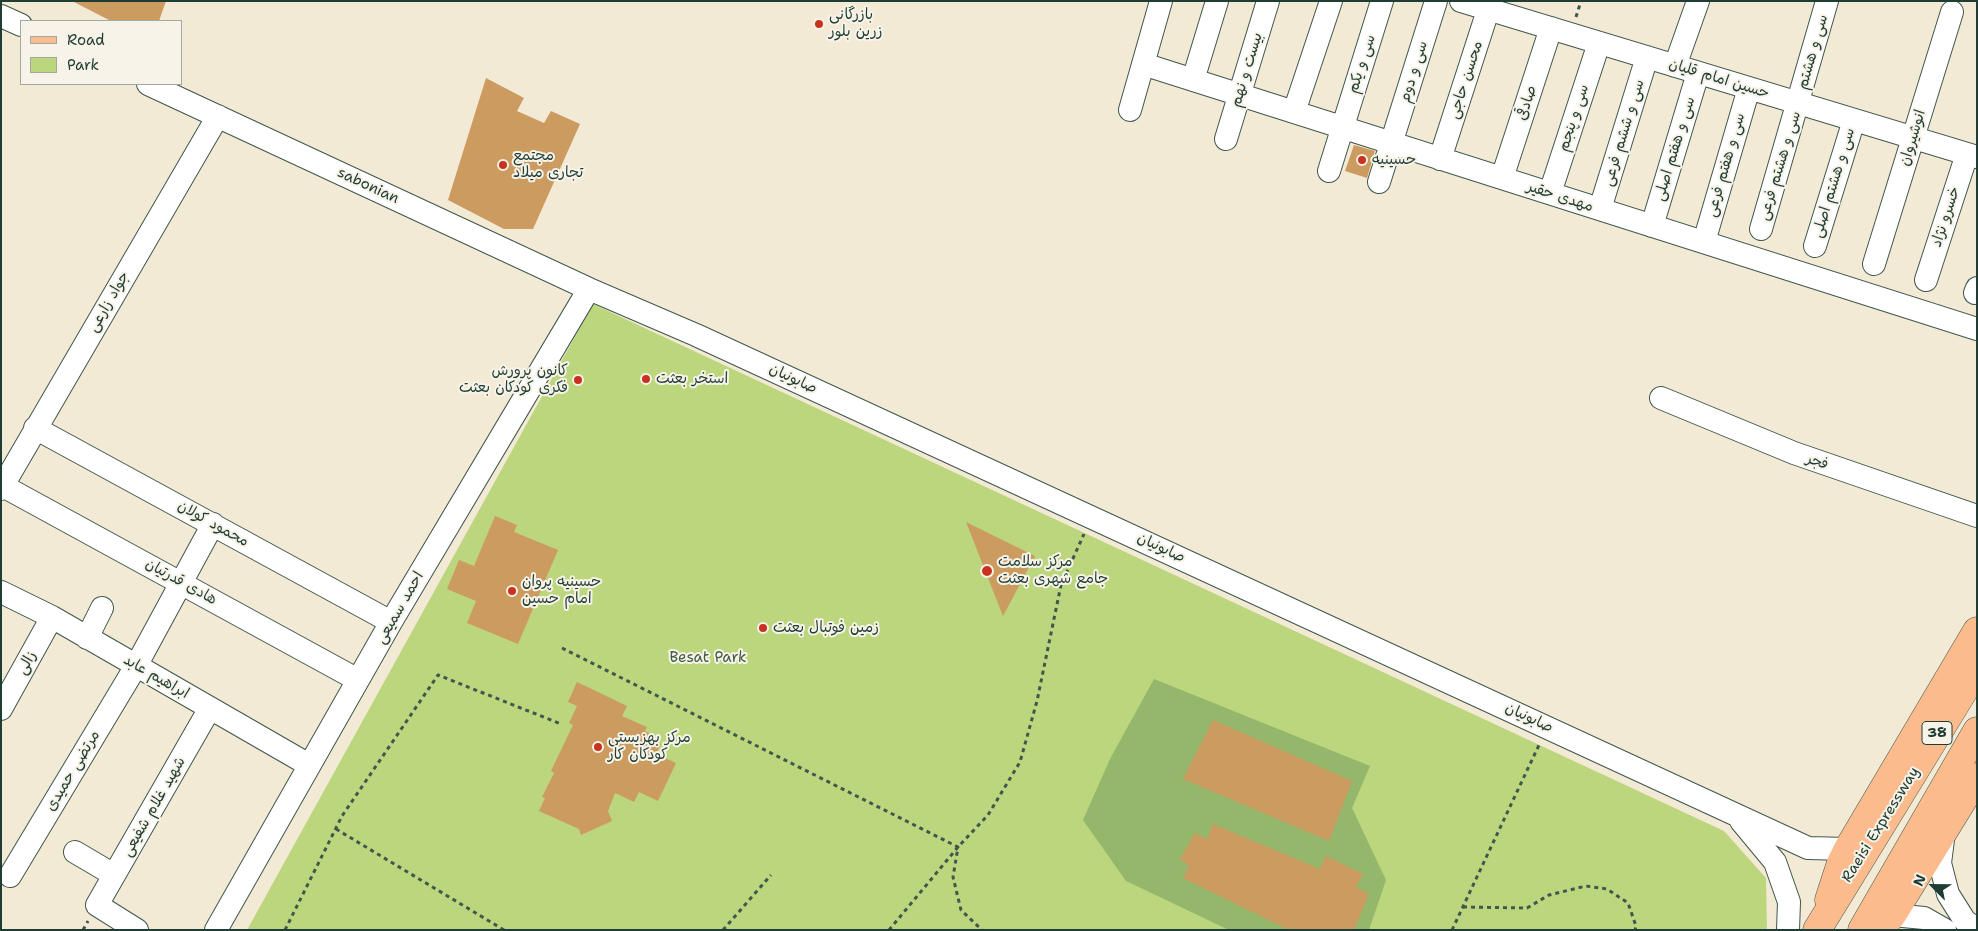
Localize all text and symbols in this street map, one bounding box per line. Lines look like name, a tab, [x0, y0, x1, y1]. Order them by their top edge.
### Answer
place label: بازرگانی زرین بلور	[829, 6, 882, 41]
street label: سی و هشتم	[1794, 12, 1832, 92]
marker: بازرگانی زرین بلور	[813, 18, 825, 30]
legend	[20, 20, 182, 85]
text: Road	[67, 30, 105, 50]
street label: بیست و نهم	[1227, 31, 1267, 109]
street label: سی و یکم	[1344, 32, 1380, 96]
street label: سی و دوم	[1396, 39, 1432, 105]
street label: محسن حاجی	[1445, 39, 1487, 121]
text: Park	[67, 55, 99, 75]
street label: حسین امام قلیان	[1667, 55, 1771, 103]
street label: سی و ششم فرعی	[1599, 77, 1649, 189]
street label: سی و پنجم	[1555, 82, 1593, 154]
street label: صادقی	[1513, 83, 1541, 123]
street label: سی و هفتم اصلی	[1651, 95, 1699, 203]
street label: انوشیروان	[1896, 108, 1930, 168]
street label: سی و هشتم فرعی	[1755, 109, 1805, 223]
street label: سی و هفتم فرعی	[1703, 111, 1749, 219]
street label: سی و هشتم اصلی	[1809, 126, 1859, 240]
place label: مجتمع تجاری میلاد	[513, 147, 583, 182]
place label: حسینیه	[1372, 151, 1416, 169]
marker: حسینیه	[1356, 154, 1368, 166]
marker: مجتمع تجاری میلاد	[497, 159, 509, 171]
street label: sabonian	[334, 164, 402, 208]
street label: مهدی حقیر	[1524, 178, 1596, 216]
street label: خسرو نژاد	[1928, 185, 1964, 249]
street label: جواد زارعی	[84, 268, 134, 336]
street label: صابونیان	[766, 360, 820, 398]
place label: کانون پرورش فکری کودکان بعثت	[459, 362, 568, 397]
place label: استخر بعثت	[656, 370, 728, 388]
marker: استخر بعثت	[640, 373, 652, 385]
marker: کانون پرورش فکری کودکان بعثت	[572, 374, 584, 386]
street label: فجر	[1804, 450, 1830, 474]
street label: محمود کولان	[174, 497, 252, 551]
street label: صابونیان	[1134, 529, 1188, 567]
place label: مرکز سلامت جامع شهری بعثت	[998, 553, 1108, 588]
street label: هادی قدرتیان	[142, 555, 220, 609]
marker: مرکز سلامت جامع شهری بعثت	[980, 564, 994, 578]
street label: احمد سمیعی	[372, 569, 428, 647]
place label: حسینیه پروان امام حسین	[522, 573, 601, 608]
marker: حسینیه پروان امام حسین	[506, 585, 518, 597]
place label: زمین فوتبال بعثت	[773, 619, 879, 637]
marker: زمین فوتبال بعثت	[757, 622, 769, 634]
street label: زالی	[13, 648, 41, 678]
park label: Besat Park	[669, 649, 747, 667]
street label: ابراهیم عابد	[120, 651, 192, 703]
street label: صابونیان	[1502, 699, 1556, 737]
road number: 38	[1922, 721, 1952, 744]
street label: مرتضی حمیدی	[42, 727, 104, 815]
place label: مرکز بهزیستی کودکان کار	[608, 729, 691, 764]
marker: مرکز بهزیستی کودکان کار	[592, 741, 604, 753]
street label: شهید غلام شفیعی	[118, 754, 190, 860]
street label: Raeisi Expressway	[1838, 764, 1924, 886]
north arrow	[1908, 861, 1958, 911]
text: N	[1909, 872, 1930, 889]

